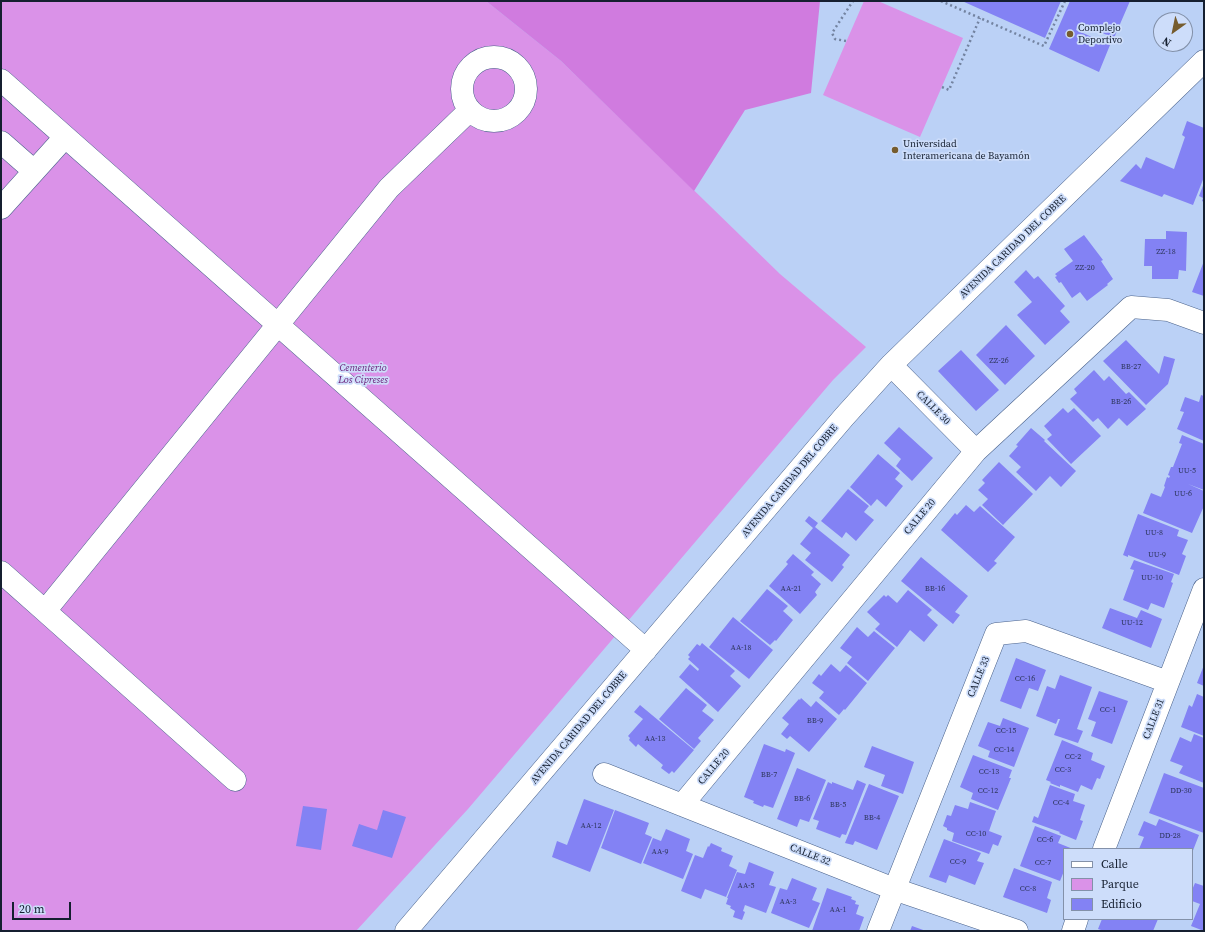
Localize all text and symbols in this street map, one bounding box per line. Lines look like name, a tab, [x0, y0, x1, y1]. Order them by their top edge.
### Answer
north arrow	[1153, 12, 1193, 52]
place label: Complejo Deportivo	[1078, 22, 1122, 46]
marker: Complejo Deportivo	[1065, 29, 1075, 39]
text: N	[1159, 33, 1174, 50]
place label: Universidad Interamericana de Bayamón	[903, 138, 1030, 162]
marker: Universidad Interamericana de Bayamón	[890, 145, 900, 155]
street label: AVENIDA CARIDAD DEL COBRE	[957, 193, 1069, 301]
house number: ZZ-18	[1156, 247, 1176, 257]
house number: ZZ-20	[1075, 263, 1095, 273]
house number: ZZ-26	[989, 356, 1009, 366]
park label: Cementerio Los Cipreses	[338, 362, 388, 386]
house number: BB-27	[1121, 362, 1141, 372]
street label: CALLE 30	[914, 389, 952, 427]
house number: BB-26	[1111, 397, 1131, 407]
street label: AVENIDA CARIDAD DEL COBRE	[739, 422, 841, 540]
house number: UU-5	[1178, 466, 1196, 476]
house number: UU-6	[1174, 489, 1192, 499]
street label: CALLE 20	[902, 497, 938, 537]
house number: UU-8	[1145, 528, 1163, 538]
house number: UU-9	[1148, 550, 1166, 560]
house number: UU-10	[1141, 573, 1163, 583]
house number: AA-21	[781, 584, 801, 594]
house number: BB-16	[925, 584, 945, 594]
house number: UU-12	[1121, 618, 1143, 628]
house number: AA-18	[731, 643, 751, 653]
street label: CALLE 33	[965, 655, 993, 699]
street label: AVENIDA CARIDAD DEL COBRE	[528, 669, 630, 787]
house number: CC-16	[1015, 674, 1035, 684]
street label: CALLE 31	[1141, 697, 1167, 741]
house number: CC-1	[1100, 705, 1116, 715]
house number: BB-9	[807, 716, 823, 726]
house number: CC-15	[996, 726, 1016, 736]
house number: AA-13	[645, 734, 665, 744]
house number: CC-14	[994, 745, 1014, 755]
street label: CALLE 20	[696, 747, 732, 787]
house number: CC-2	[1065, 752, 1081, 762]
house number: CC-3	[1055, 765, 1071, 775]
house number: CC-13	[979, 767, 999, 777]
house number: BB-7	[761, 770, 777, 780]
house number: CC-12	[978, 786, 998, 796]
house number: DD-30	[1170, 786, 1192, 796]
house number: BB-6	[794, 794, 810, 804]
house number: CC-4	[1053, 798, 1069, 808]
house number: BB-5	[830, 800, 846, 810]
house number: BB-4	[864, 813, 880, 823]
house number: AA-12	[581, 821, 601, 831]
house number: CC-10	[966, 829, 986, 839]
house number: DD-28	[1159, 831, 1181, 841]
house number: CC-6	[1037, 835, 1053, 845]
street label: CALLE 32	[788, 842, 832, 868]
house number: AA-9	[652, 847, 668, 857]
legend	[1063, 848, 1193, 920]
text: Calle	[1101, 856, 1128, 872]
house number: CC-9	[950, 857, 966, 867]
house number: CC-7	[1035, 858, 1051, 868]
text: Parque	[1101, 876, 1139, 892]
house number: AA-5	[738, 881, 754, 891]
house number: CC-8	[1020, 884, 1036, 894]
scale bar	[14, 894, 73, 920]
text: Edificio	[1101, 896, 1142, 912]
house number: AA-3	[780, 897, 796, 907]
text: 20 m	[19, 901, 45, 917]
house number: AA-1	[830, 905, 846, 915]

